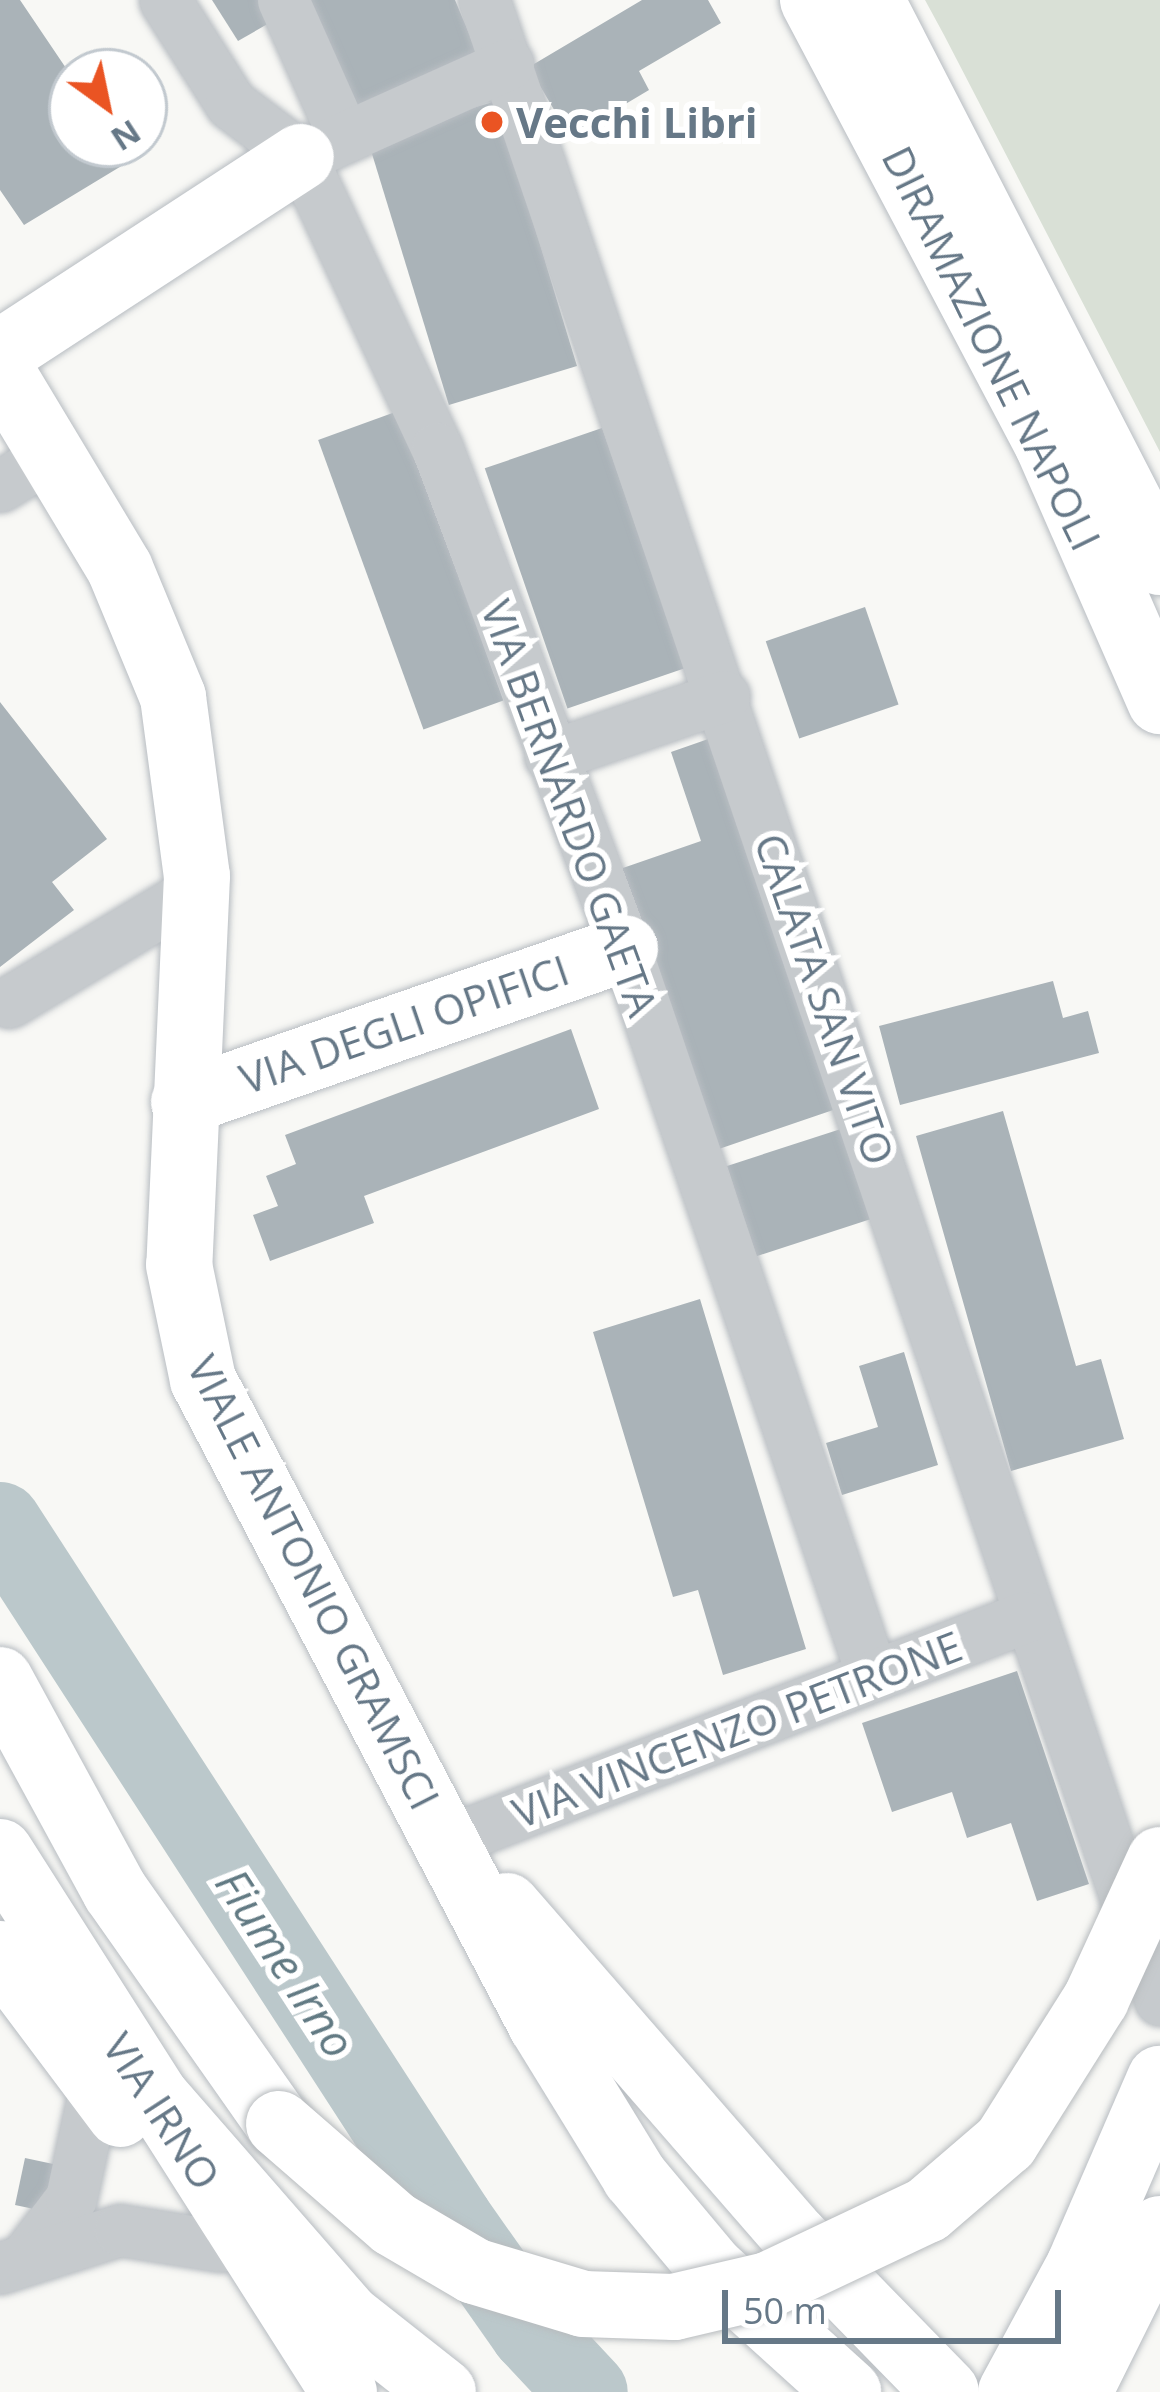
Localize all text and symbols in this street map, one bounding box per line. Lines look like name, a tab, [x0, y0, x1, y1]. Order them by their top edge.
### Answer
north arrow	[48, 48, 168, 168]
place label: Vecchi Libri	[516, 97, 758, 147]
marker: Vecchi Libri	[479, 109, 505, 135]
text: N	[103, 110, 150, 162]
street label: DIRAMAZIONE NAPOLI	[872, 138, 1112, 558]
street label: VIA BERNARDO GAETA	[471, 593, 669, 1023]
street label: CALATA SAN VITO	[745, 827, 905, 1171]
street label: VIA DEGLI OPIFICI	[233, 944, 575, 1104]
street label: VIALE ANTONIO GRAMSCI	[177, 1347, 451, 1817]
street label: VIA VINCENZO PETRONE	[505, 1620, 969, 1838]
water label: Fiume Irno	[205, 1859, 367, 2067]
street label: VIA IRNO	[93, 2023, 231, 2199]
scale bar	[728, 2266, 1067, 2340]
text: 50 m	[743, 2286, 827, 2335]

